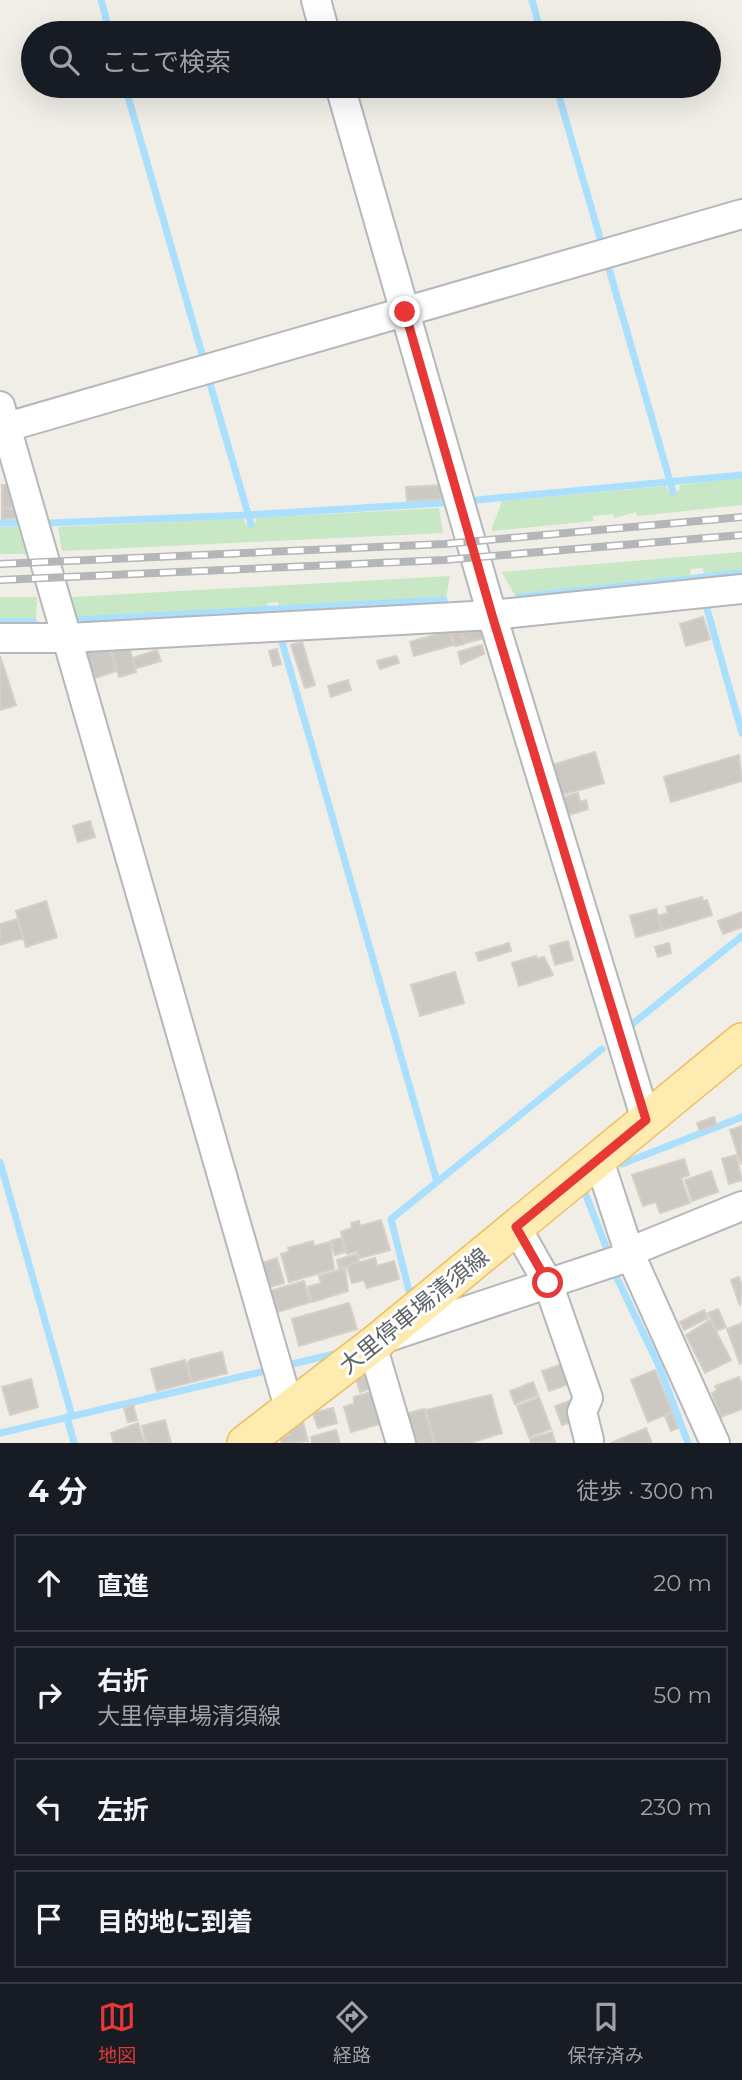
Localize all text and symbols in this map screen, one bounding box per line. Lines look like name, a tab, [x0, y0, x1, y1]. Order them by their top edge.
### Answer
search box	[21, 21, 721, 98]
icon: search	[45, 41, 83, 79]
text: ここで検索	[101, 46, 231, 78]
route end	[389, 296, 420, 327]
street label: 大里停車場清須線	[334, 1242, 494, 1380]
route start	[532, 1267, 563, 1298]
text: 4 分	[28, 1473, 87, 1510]
text: 徒歩 · 300 m	[576, 1477, 714, 1505]
icon: ahead	[30, 1564, 68, 1602]
text: 20 m	[653, 1569, 712, 1597]
text: 直進	[97, 1570, 149, 1602]
text: 右折	[97, 1665, 149, 1697]
icon: right	[30, 1676, 68, 1714]
text: 50 m	[653, 1681, 712, 1709]
text: 大里停車場清須線	[97, 1702, 281, 1730]
icon: left	[30, 1788, 68, 1826]
text: 230 m	[640, 1793, 712, 1821]
text: 左折	[97, 1794, 149, 1826]
icon: arrive	[30, 1900, 68, 1938]
text: 目的地に到着	[97, 1906, 253, 1938]
tab: 地図	[98, 1998, 136, 2067]
tab: 経路	[333, 1998, 371, 2067]
tab: 保存済み	[568, 1998, 644, 2067]

